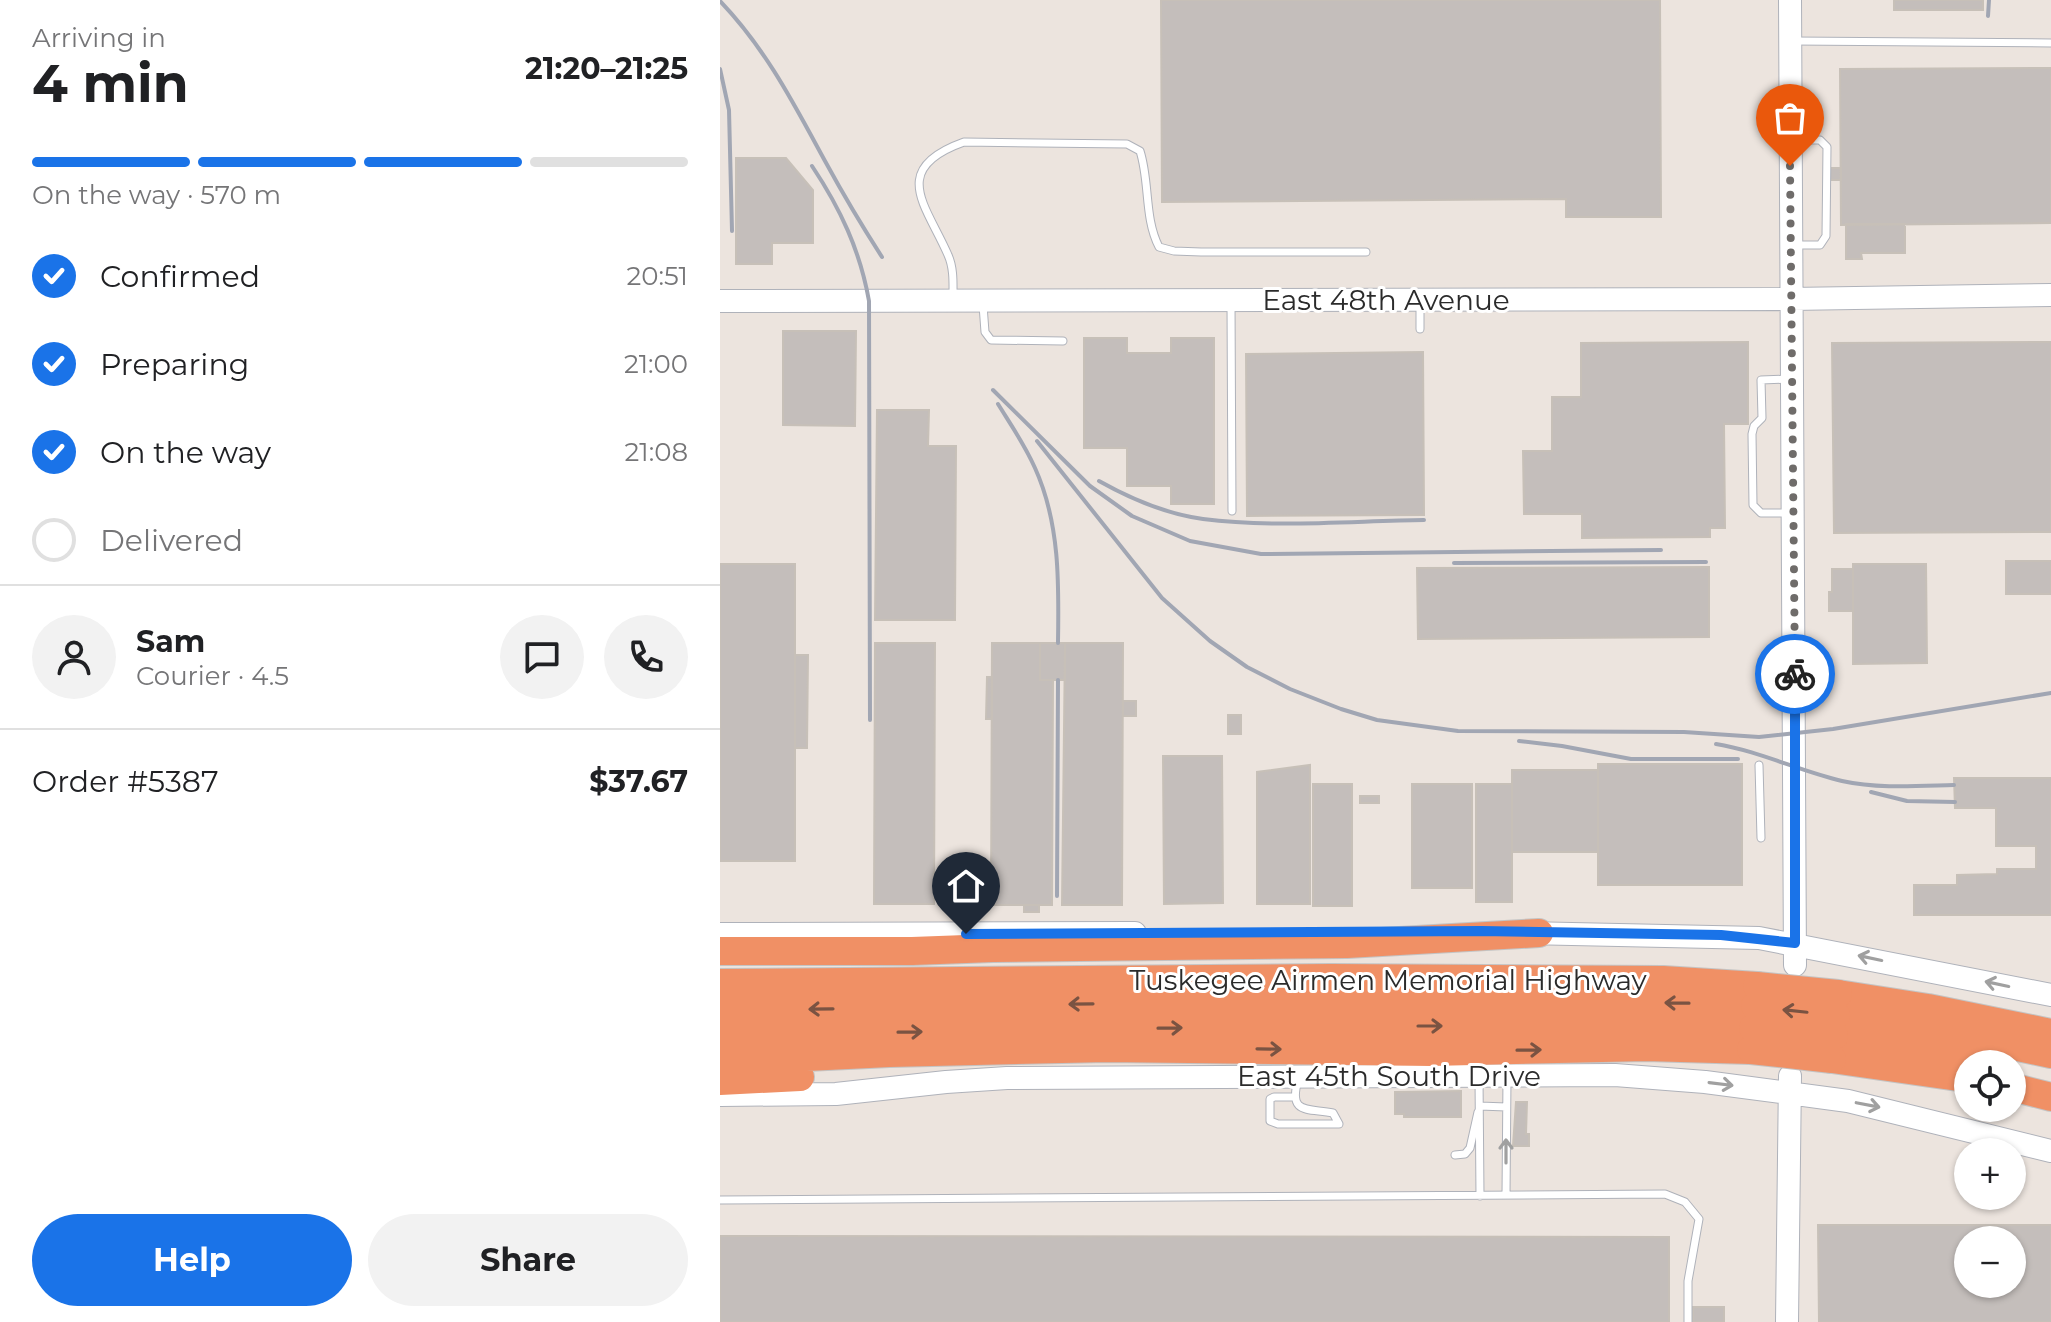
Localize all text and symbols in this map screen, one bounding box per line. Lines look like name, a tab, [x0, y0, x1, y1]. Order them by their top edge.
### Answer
text: Arriving in	[32, 22, 166, 54]
text: 21:20–21:25	[525, 50, 688, 87]
text: 4 min	[32, 52, 189, 115]
pin	[1756, 84, 1824, 166]
icon: bag	[1768, 96, 1812, 140]
text: On the way · 570 m	[32, 179, 281, 211]
icon: check	[32, 254, 76, 298]
text: Confirmed	[100, 258, 260, 295]
text: 20:51	[626, 260, 688, 292]
street label: East 48th Avenue	[1262, 283, 1510, 317]
icon: check	[32, 342, 76, 386]
text: Preparing	[100, 346, 249, 383]
text: 21:00	[624, 348, 688, 380]
icon: check	[32, 430, 76, 474]
text: On the way	[100, 434, 271, 471]
text: 21:08	[625, 436, 688, 468]
text: Delivered	[100, 522, 243, 559]
button: person	[32, 615, 116, 699]
button: chat	[500, 615, 584, 699]
button: phone	[604, 615, 688, 699]
text: Sam	[136, 623, 205, 660]
courier	[1755, 634, 1835, 714]
icon: bike	[1773, 652, 1817, 696]
text: Courier · 4.5	[136, 660, 289, 692]
text: Order #5387	[32, 763, 219, 800]
text: $37.67	[589, 763, 688, 800]
pin	[932, 852, 1000, 934]
icon: home	[944, 864, 988, 908]
one-way arrow	[1857, 950, 1883, 965]
street label: Tuskegee Airmen Memorial Highway	[1129, 963, 1647, 997]
one-way arrow	[1985, 976, 2011, 991]
one-way arrow	[1664, 995, 1691, 1011]
one-way arrow	[1068, 996, 1095, 1011]
one-way arrow	[808, 1001, 835, 1016]
one-way arrow	[1782, 1003, 1809, 1018]
one-way arrow	[1416, 1018, 1443, 1034]
one-way arrow	[1156, 1020, 1183, 1036]
one-way arrow	[896, 1024, 923, 1039]
one-way arrow	[1255, 1041, 1282, 1057]
one-way arrow	[1515, 1042, 1542, 1057]
map controls	[1954, 1050, 2026, 1298]
button: locate	[1954, 1050, 2026, 1122]
street label: East 45th South Drive	[1237, 1059, 1541, 1093]
one-way arrow	[1708, 1077, 1733, 1092]
one-way arrow	[1854, 1098, 1880, 1113]
one-way arrow	[1498, 1138, 1514, 1165]
button: +	[1954, 1138, 2026, 1210]
button: Help	[32, 1214, 352, 1306]
button: Share	[368, 1214, 688, 1306]
button: −	[1954, 1226, 2026, 1298]

